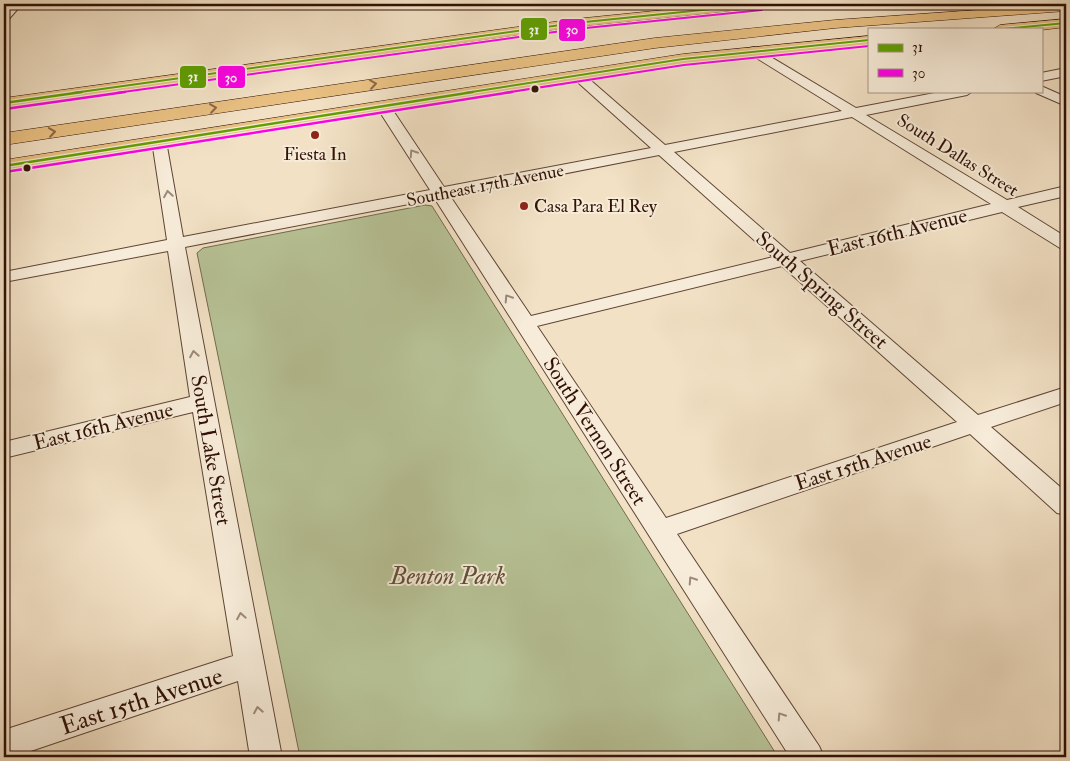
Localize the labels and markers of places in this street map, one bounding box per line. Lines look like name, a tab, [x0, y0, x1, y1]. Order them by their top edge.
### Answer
unlabelled marker	[530, 84, 540, 94]
marker: Fiesta In	[309, 129, 321, 141]
place label: Fiesta In	[283, 143, 347, 166]
unlabelled marker	[22, 163, 32, 173]
place label: Casa Para El Rey	[534, 195, 658, 218]
marker: Casa Para El Rey	[518, 200, 530, 212]

